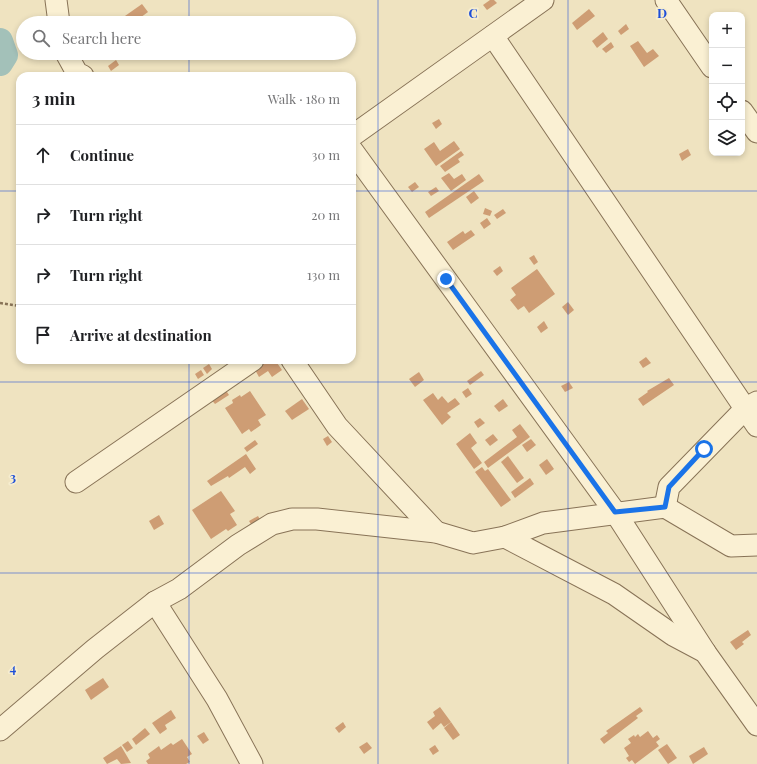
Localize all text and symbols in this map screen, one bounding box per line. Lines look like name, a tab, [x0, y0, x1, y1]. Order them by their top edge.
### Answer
text: C	[468, 4, 478, 21]
text: D	[657, 4, 667, 21]
map controls	[709, 12, 745, 156]
button: +	[709, 12, 745, 48]
search box	[16, 16, 356, 60]
icon: search	[30, 27, 52, 49]
text: Search here	[62, 28, 141, 48]
button: −	[709, 48, 745, 84]
button: locate	[709, 84, 745, 120]
text: 3 min	[32, 87, 75, 109]
text: Walk · 180 m	[268, 90, 340, 107]
button: layers	[709, 120, 745, 156]
icon: ahead	[32, 144, 54, 166]
text: Continue	[70, 145, 134, 165]
text: 30 m	[312, 146, 340, 163]
icon: right	[32, 204, 54, 226]
text: Turn right	[70, 205, 143, 225]
text: 20 m	[311, 206, 340, 223]
icon: right	[32, 264, 54, 286]
text: Turn right	[70, 265, 143, 285]
text: 130 m	[307, 266, 340, 283]
route end	[437, 270, 455, 288]
icon: arrive	[32, 324, 54, 346]
text: Arrive at destination	[70, 325, 212, 345]
route start	[695, 440, 713, 458]
text: 3	[10, 468, 16, 485]
text: 4	[10, 659, 17, 676]

